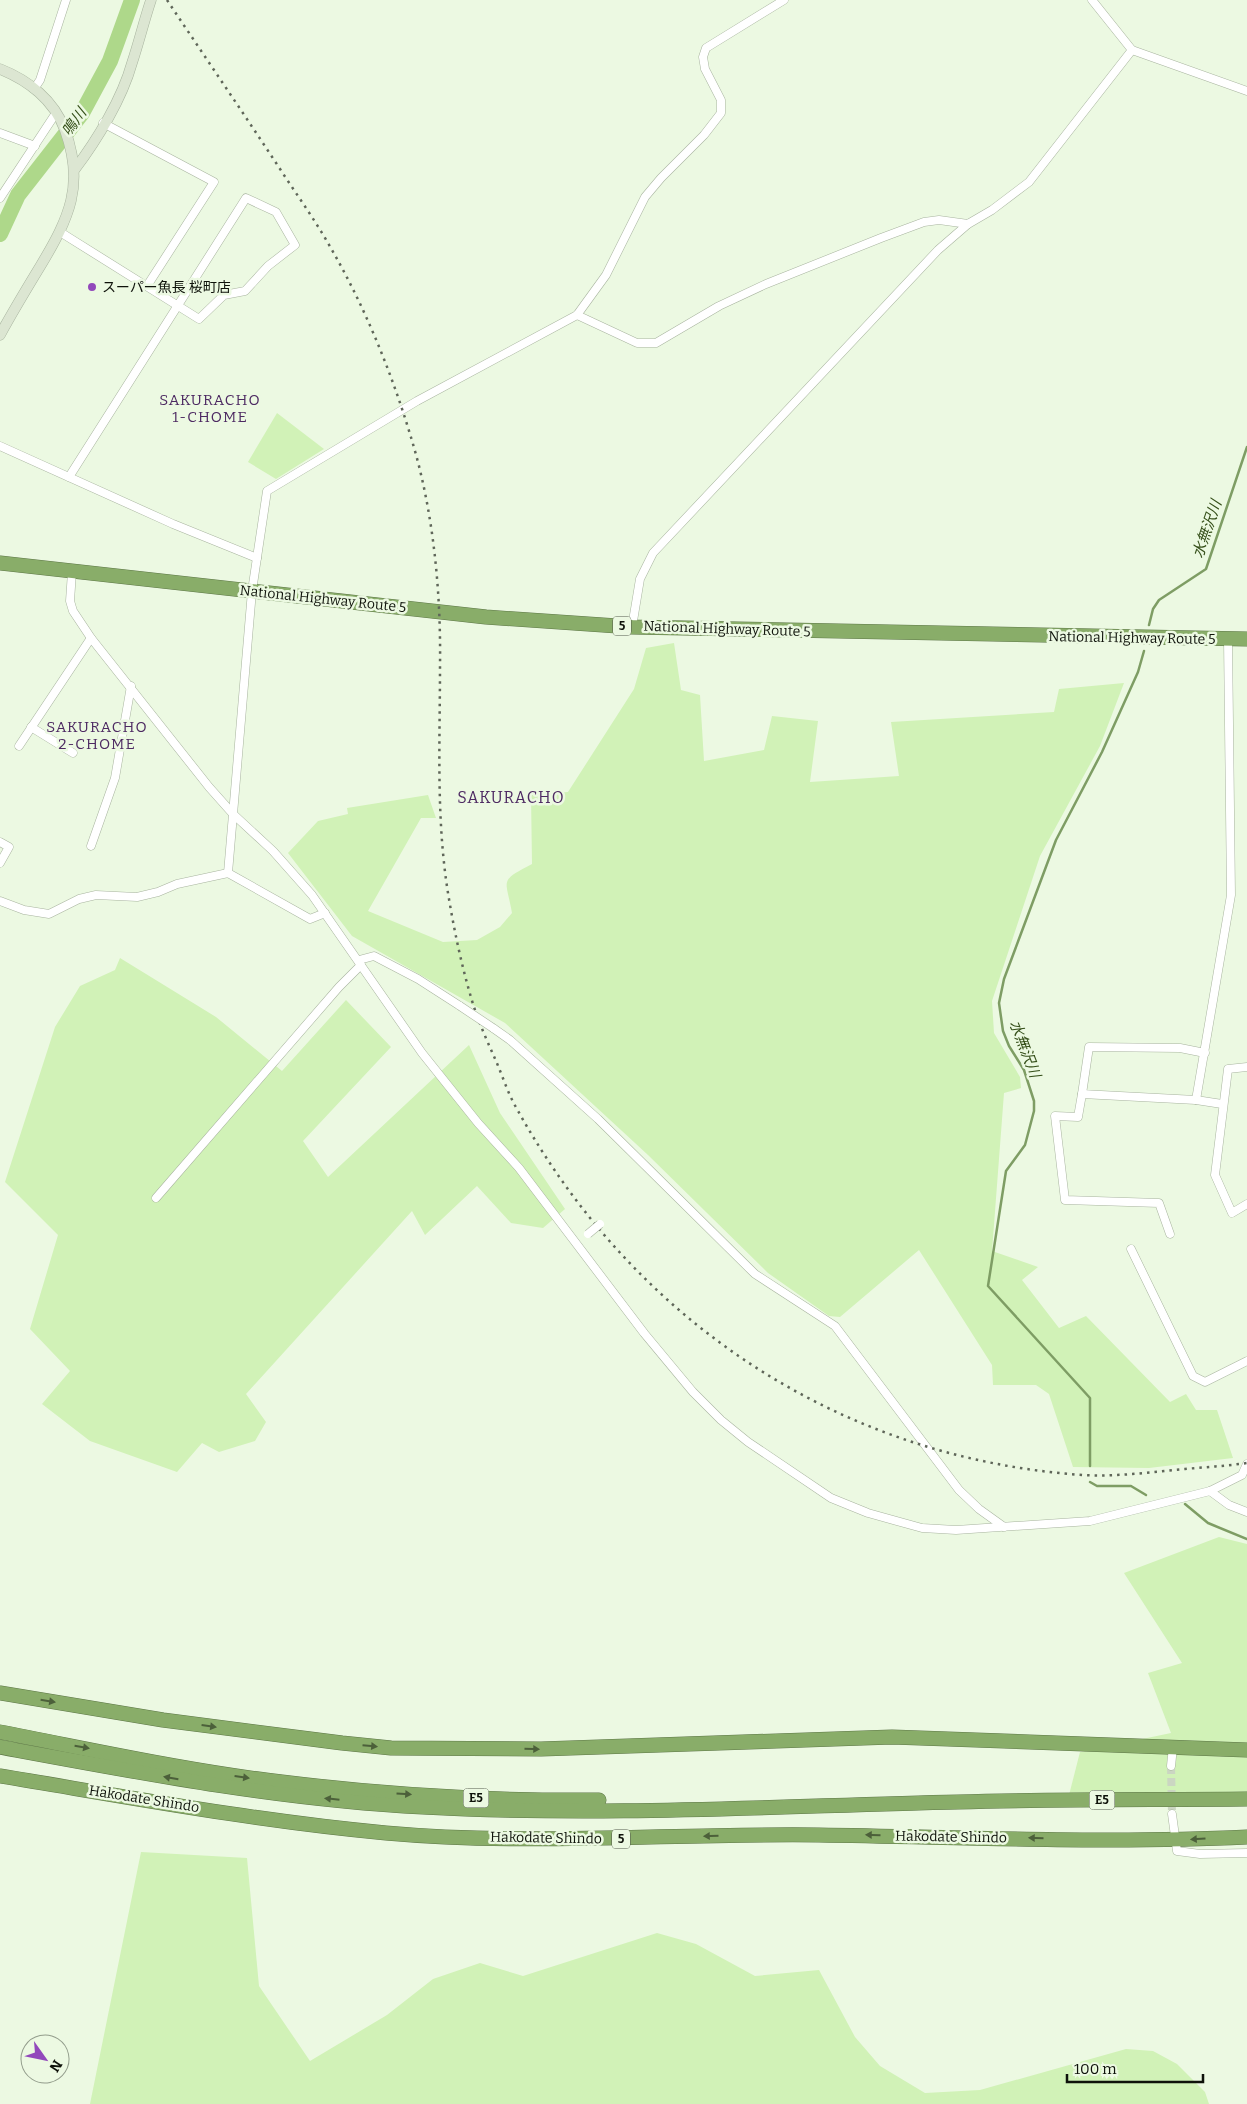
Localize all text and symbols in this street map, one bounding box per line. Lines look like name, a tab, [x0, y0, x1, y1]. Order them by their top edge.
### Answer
water label: 鳴川	[58, 103, 91, 139]
place label: スーパー魚長 桜町店	[102, 279, 231, 296]
marker: スーパー魚長 桜町店	[86, 281, 98, 293]
district label: SAKURACHO 1-CHOME	[159, 391, 261, 426]
water label: 水無沢川	[1189, 496, 1226, 560]
street label: National Highway Route 5	[239, 582, 407, 616]
road number: 5	[613, 616, 631, 636]
street label: National Highway Route 5	[643, 618, 811, 640]
street label: National Highway Route 5	[1048, 628, 1216, 648]
district label: SAKURACHO 2-CHOME	[46, 718, 148, 753]
district label: SAKURACHO	[457, 788, 565, 807]
water label: 水無沢川	[1006, 1018, 1045, 1082]
one-way arrow	[40, 1697, 56, 1705]
one-way arrow	[201, 1722, 217, 1730]
one-way arrow	[362, 1742, 378, 1750]
one-way arrow	[75, 1744, 91, 1752]
one-way arrow	[525, 1745, 541, 1753]
one-way arrow	[163, 1773, 179, 1781]
one-way arrow	[234, 1773, 250, 1781]
street label: Hakodate Shindo	[88, 1782, 200, 1816]
road number: E5	[464, 1789, 488, 1808]
one-way arrow	[396, 1790, 412, 1798]
road number: E5	[1090, 1790, 1114, 1810]
one-way arrow	[324, 1795, 340, 1803]
street label: Hakodate Shindo	[895, 1828, 1007, 1846]
street label: Hakodate Shindo	[490, 1829, 602, 1847]
road number: 5	[612, 1830, 630, 1848]
one-way arrow	[865, 1831, 881, 1839]
one-way arrow	[703, 1833, 719, 1841]
one-way arrow	[1028, 1834, 1044, 1842]
one-way arrow	[1190, 1836, 1206, 1844]
north arrow	[20, 2034, 70, 2084]
scale bar	[1067, 2052, 1203, 2084]
text: N	[45, 2057, 66, 2075]
text: 100 m	[1074, 2060, 1117, 2078]

